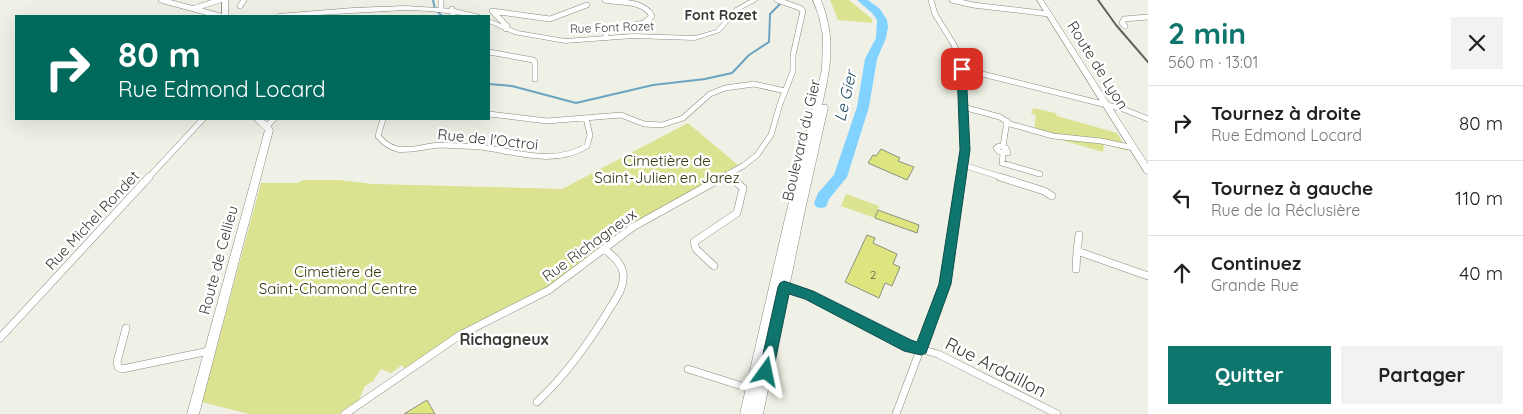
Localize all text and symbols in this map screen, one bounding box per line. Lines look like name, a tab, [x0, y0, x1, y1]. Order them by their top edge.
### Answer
district label: Font Rozet	[684, 6, 758, 24]
text: 2 min	[1168, 14, 1246, 52]
street label: Route de Lyon	[1063, 17, 1133, 113]
button: close	[1451, 17, 1503, 69]
street label: Rue Font Rozet	[569, 18, 655, 36]
text: 80 m	[118, 32, 201, 76]
icon: right	[35, 35, 100, 100]
pin	[941, 48, 983, 90]
text: 560 m · 13:01	[1168, 52, 1258, 72]
icon: arrive	[948, 55, 976, 83]
water label: Le Gier	[829, 67, 861, 123]
text: Rue Edmond Locard	[118, 75, 326, 103]
street label: Boulevard du Gier	[778, 77, 824, 203]
text: Tournez à droite	[1211, 101, 1361, 125]
icon: right	[1168, 109, 1196, 137]
text: 80 m	[1459, 111, 1503, 135]
street label: Rue de l'Octroi	[437, 124, 539, 154]
text: Rue Edmond Locard	[1211, 125, 1362, 145]
park label: Cimetière de Saint-Julien en Jarez	[594, 151, 740, 187]
street label: Rue Michel Rondet	[41, 166, 143, 274]
text: Tournez à gauche	[1211, 176, 1373, 200]
icon: left	[1168, 184, 1196, 212]
text: 110 m	[1455, 186, 1503, 210]
text: Rue de la Réclusière	[1211, 200, 1360, 220]
street label: Route de Cellieu	[194, 203, 242, 317]
street label: Rue Richagneux	[538, 204, 640, 286]
text: Continuez	[1211, 251, 1301, 275]
icon: ahead	[1168, 259, 1196, 287]
text: 40 m	[1459, 261, 1503, 285]
park label: Cimetière de Saint-Chamond Centre	[259, 262, 417, 298]
house number: 2	[870, 267, 877, 282]
text: Grande Rue	[1211, 275, 1299, 295]
district label: Richagneux	[460, 329, 549, 349]
street label: Rue Ardaillon	[942, 332, 1050, 402]
position arrow	[739, 345, 791, 397]
button: Quitter	[1168, 346, 1331, 404]
button: Partager	[1341, 346, 1503, 404]

